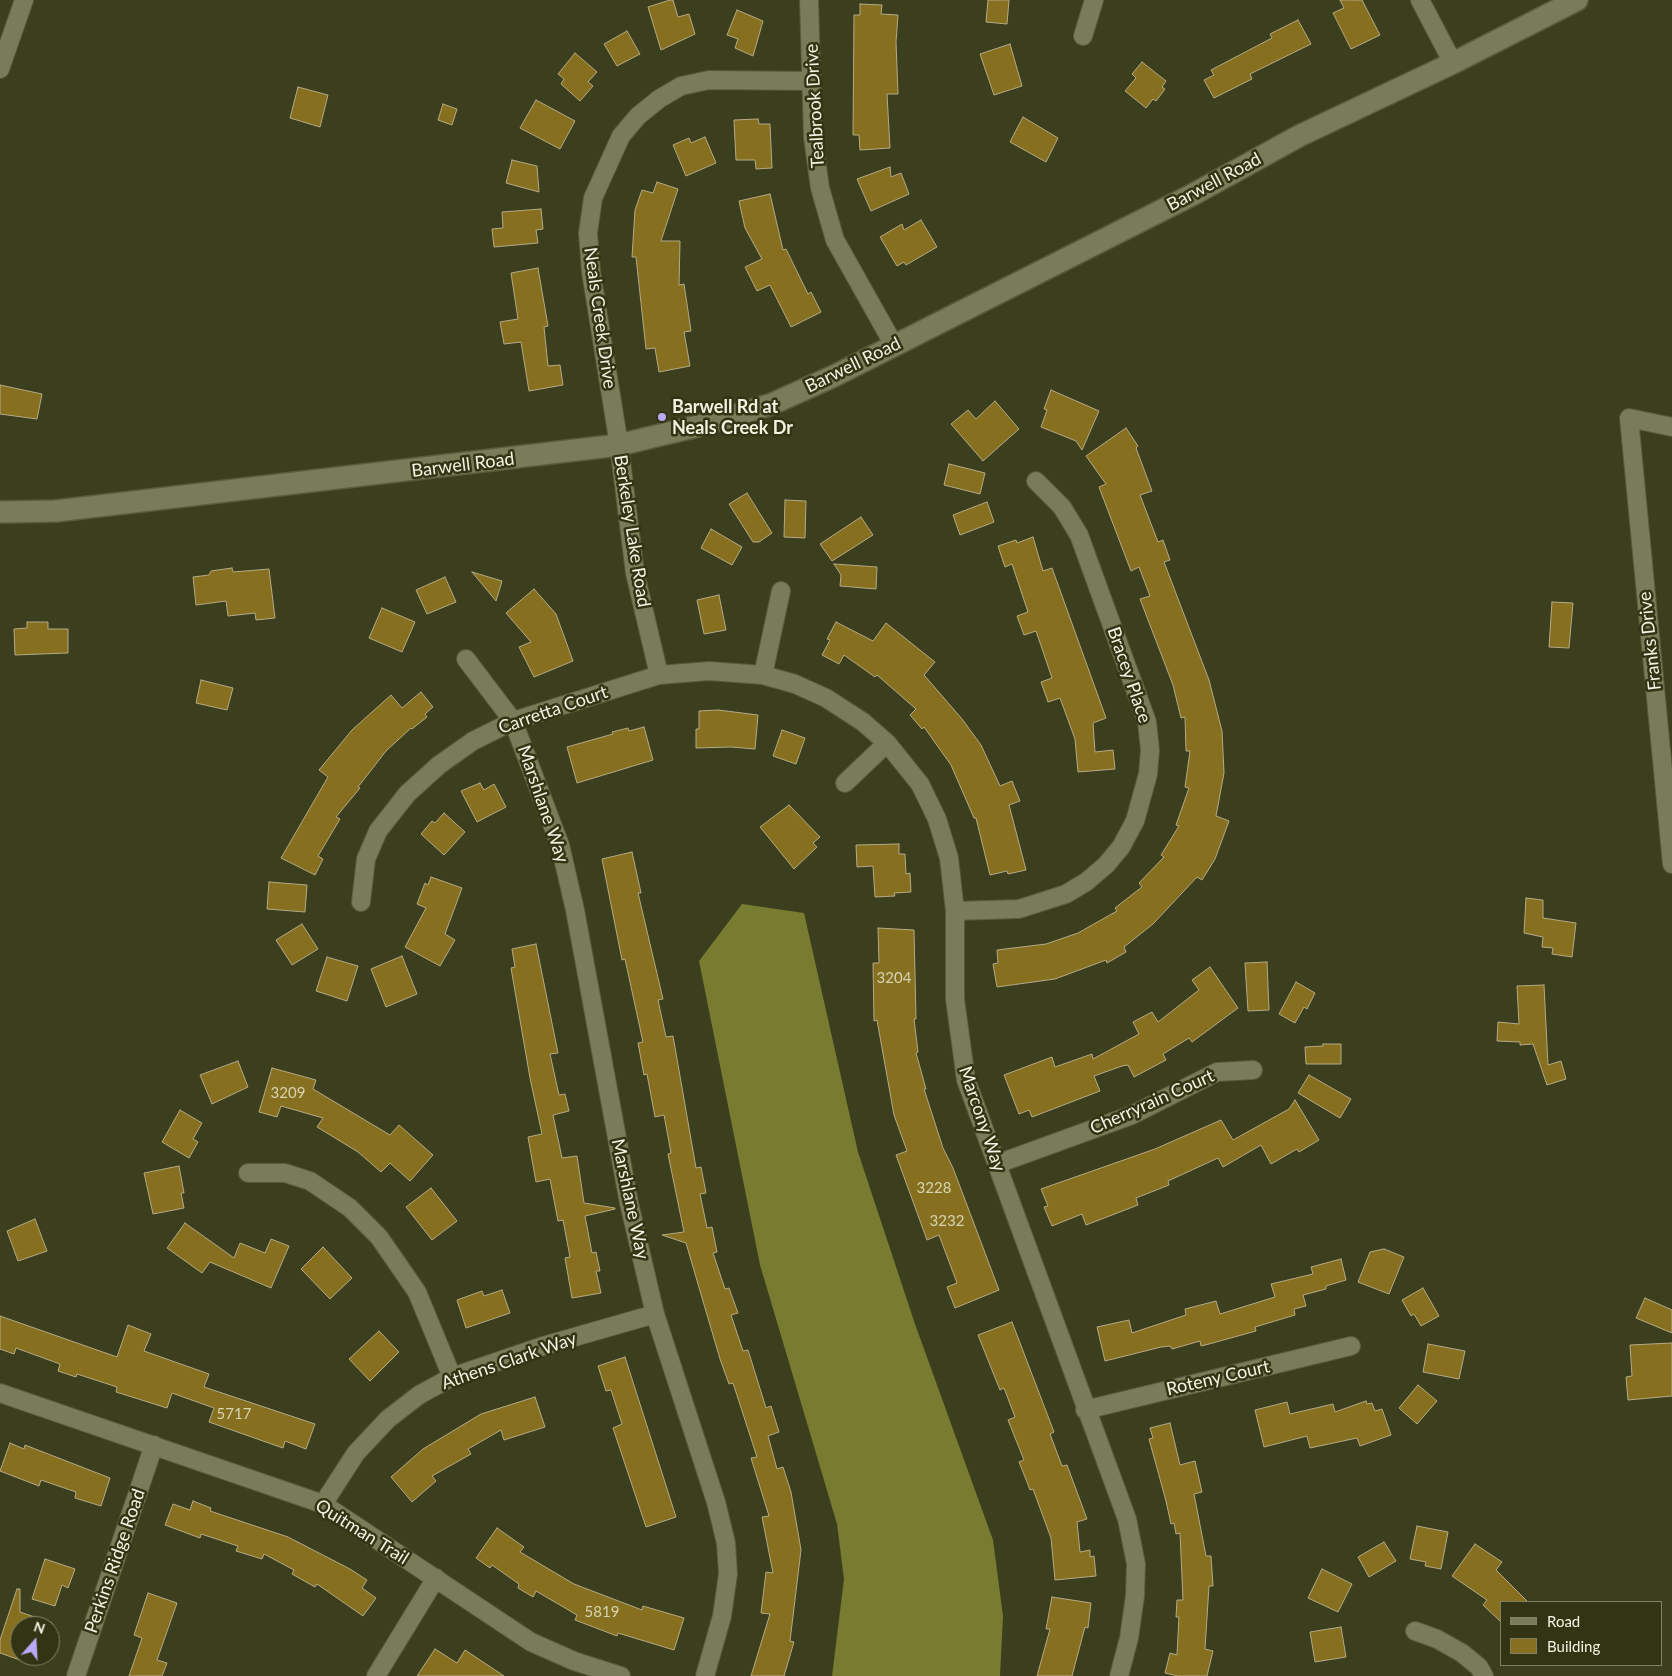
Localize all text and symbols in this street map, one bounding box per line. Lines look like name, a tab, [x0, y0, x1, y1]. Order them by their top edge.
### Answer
street label: Tealbrook Drive	[801, 43, 829, 169]
street label: Barwell Road	[1163, 148, 1265, 216]
street label: Neals Creek Drive	[579, 246, 621, 390]
street label: Barwell Road	[802, 333, 904, 397]
place label: Barwell Rd at Neals Creek Dr	[672, 396, 793, 438]
marker: Barwell Rd at Neals Creek Dr	[656, 411, 668, 423]
street label: Barwell Road	[410, 448, 516, 482]
street label: Berkeley Lake Road	[609, 453, 655, 609]
street label: Franks Drive	[1634, 591, 1666, 691]
street label: Bracey Place	[1102, 624, 1156, 726]
street label: Carretta Court	[496, 681, 610, 739]
street label: Marshlane Way	[513, 742, 573, 866]
house number: 3204	[877, 969, 911, 987]
street label: Marcony Way	[954, 1064, 1010, 1174]
street label: Cherryrain Court	[1087, 1065, 1217, 1139]
house number: 3209	[271, 1084, 305, 1102]
street label: Marshlane Way	[607, 1137, 653, 1261]
house number: 3228	[917, 1179, 951, 1197]
house number: 3232	[930, 1212, 964, 1230]
street label: Athens Clark Way	[439, 1328, 579, 1394]
street label: Roteny Court	[1164, 1356, 1272, 1400]
house number: 5717	[217, 1405, 251, 1423]
street label: Perkins Ridge Road	[80, 1486, 150, 1636]
street label: Quitman Trail	[311, 1495, 413, 1569]
legend	[1500, 1601, 1662, 1666]
house number: 5819	[585, 1603, 619, 1621]
text: Road	[1547, 1612, 1580, 1630]
north arrow	[10, 1616, 60, 1666]
text: N	[32, 1617, 48, 1637]
text: Building	[1547, 1637, 1600, 1655]

